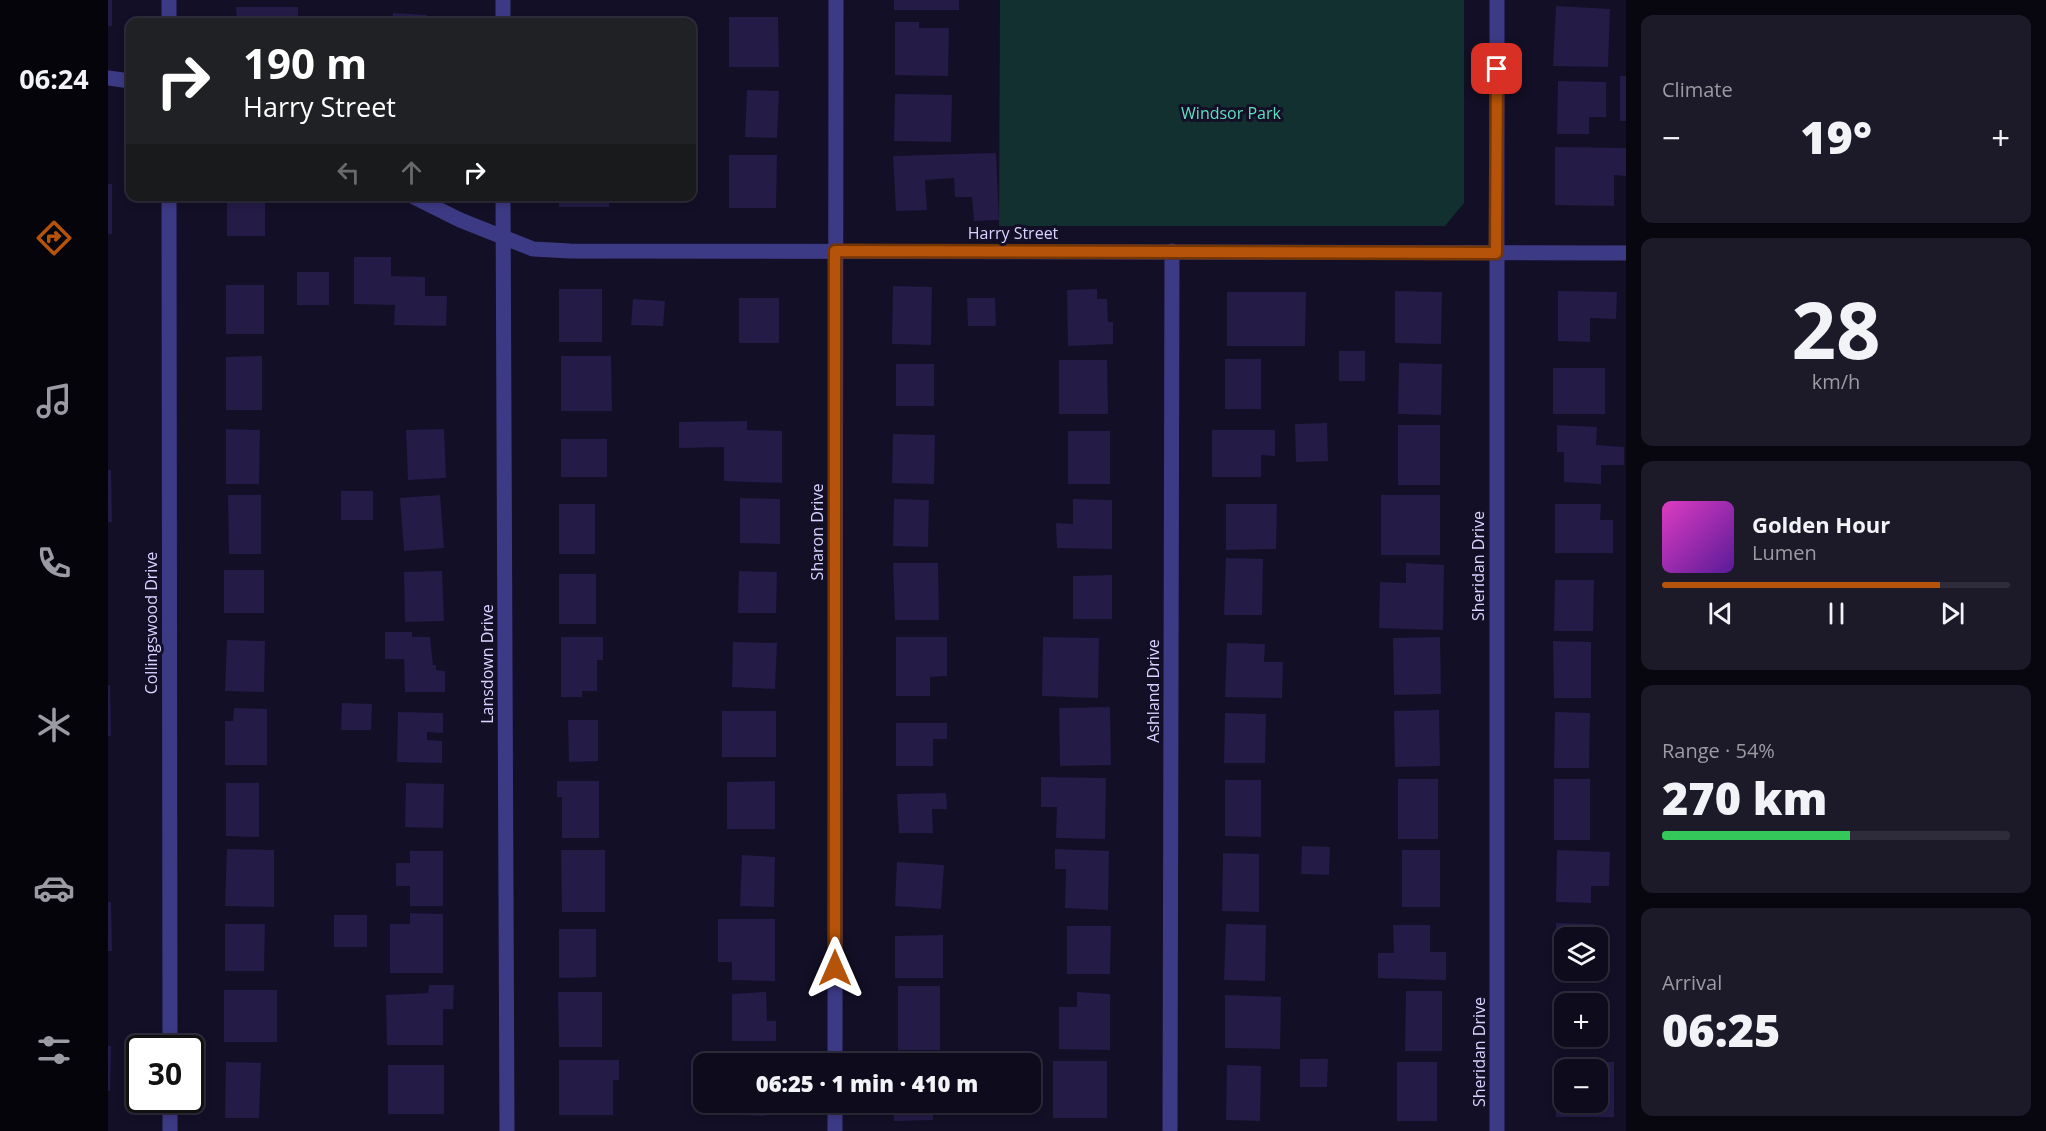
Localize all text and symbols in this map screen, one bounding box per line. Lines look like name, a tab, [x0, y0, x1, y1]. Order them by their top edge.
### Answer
text: 190 m	[243, 34, 367, 91]
icon: right	[144, 42, 222, 120]
pin	[1471, 43, 1522, 94]
icon: arrive	[1480, 52, 1513, 85]
text: 06:24	[19, 60, 89, 97]
text: Climate	[1662, 76, 1733, 103]
text: Harry Street	[243, 88, 396, 125]
park label: Windsor Park	[1181, 102, 1282, 124]
text: 19°	[1800, 106, 1872, 167]
text: −	[1662, 115, 1681, 160]
text: +	[1991, 115, 2010, 160]
icon: left	[332, 156, 365, 189]
icon: ahead	[395, 156, 428, 189]
icon: right	[458, 156, 491, 189]
icon: directions	[33, 217, 75, 259]
street label: Harry Street	[968, 222, 1059, 244]
text: 28	[1791, 276, 1881, 382]
text: km/h	[1812, 368, 1860, 395]
icon: music	[33, 380, 75, 422]
street label: Sharon Drive	[806, 484, 828, 580]
text: Golden Hour	[1752, 509, 1890, 539]
street label: Sheridan Drive	[1467, 511, 1489, 621]
text: Lumen	[1752, 539, 1817, 566]
icon: phone	[33, 542, 75, 584]
street label: Collingswood Drive	[140, 552, 162, 694]
icon: previous	[1704, 597, 1737, 630]
icon: pause	[1820, 597, 1853, 630]
icon: next	[1936, 597, 1969, 630]
street label: Lansdown Drive	[476, 604, 498, 724]
street label: Ashland Drive	[1142, 639, 1164, 743]
icon: climate	[33, 704, 75, 746]
text: Range · 54%	[1662, 737, 1775, 764]
text: 270 km	[1662, 767, 1827, 828]
icon: car	[33, 867, 75, 909]
map controls	[1554, 927, 1608, 1113]
button: layers	[1554, 927, 1608, 981]
position arrow	[803, 936, 867, 1000]
text: Arrival	[1662, 969, 1722, 996]
button: +	[1554, 993, 1608, 1047]
street label: Sheridan Drive	[1468, 997, 1490, 1107]
text: 06:25	[1662, 999, 1780, 1060]
icon: filters	[33, 1029, 75, 1071]
speed limit sign: 30	[126, 1035, 204, 1113]
button: −	[1554, 1059, 1608, 1113]
text: 06:25 · 1 min · 410 m	[756, 1068, 978, 1098]

